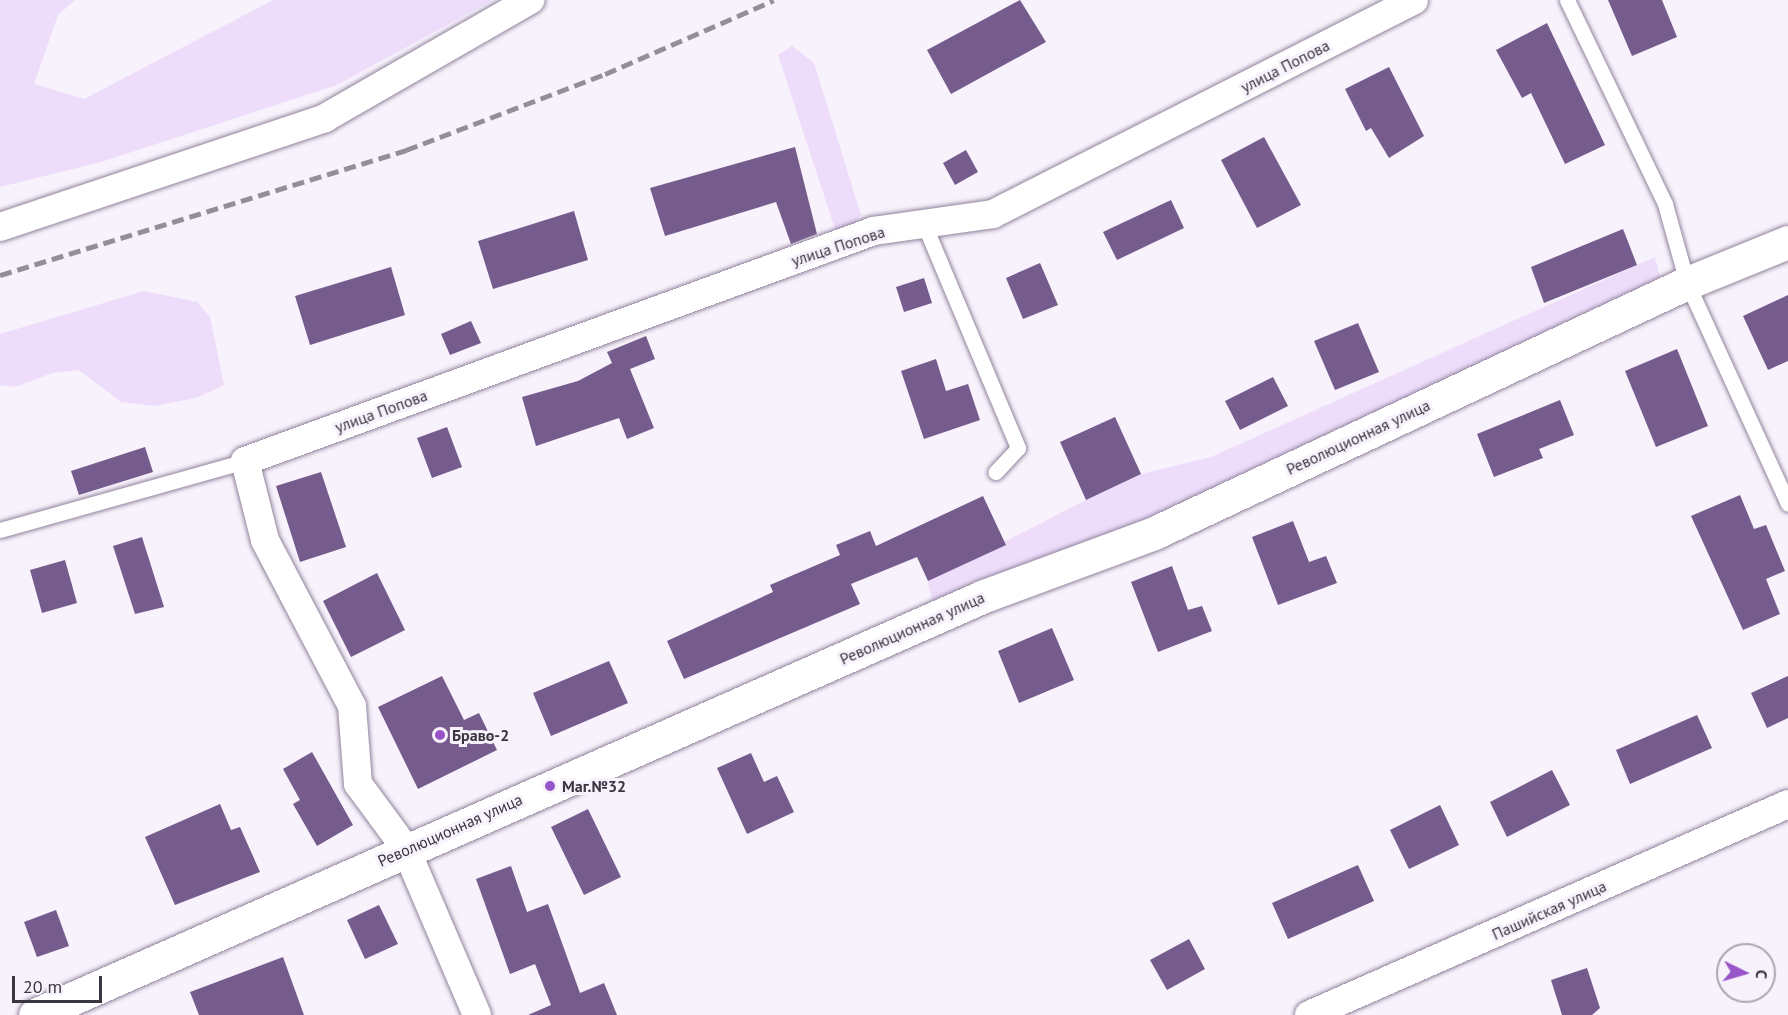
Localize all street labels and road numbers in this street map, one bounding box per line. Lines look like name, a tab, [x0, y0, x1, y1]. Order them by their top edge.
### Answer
street label: улица Попова	[1237, 35, 1333, 97]
street label: улица Попова	[789, 222, 887, 270]
street label: улица Попова	[332, 385, 430, 437]
street label: Революционная улица	[1283, 395, 1433, 479]
street label: Революционная улица	[837, 587, 987, 669]
street label: Революционная улица	[375, 789, 525, 871]
street label: Пашийская улица	[1489, 876, 1609, 944]

